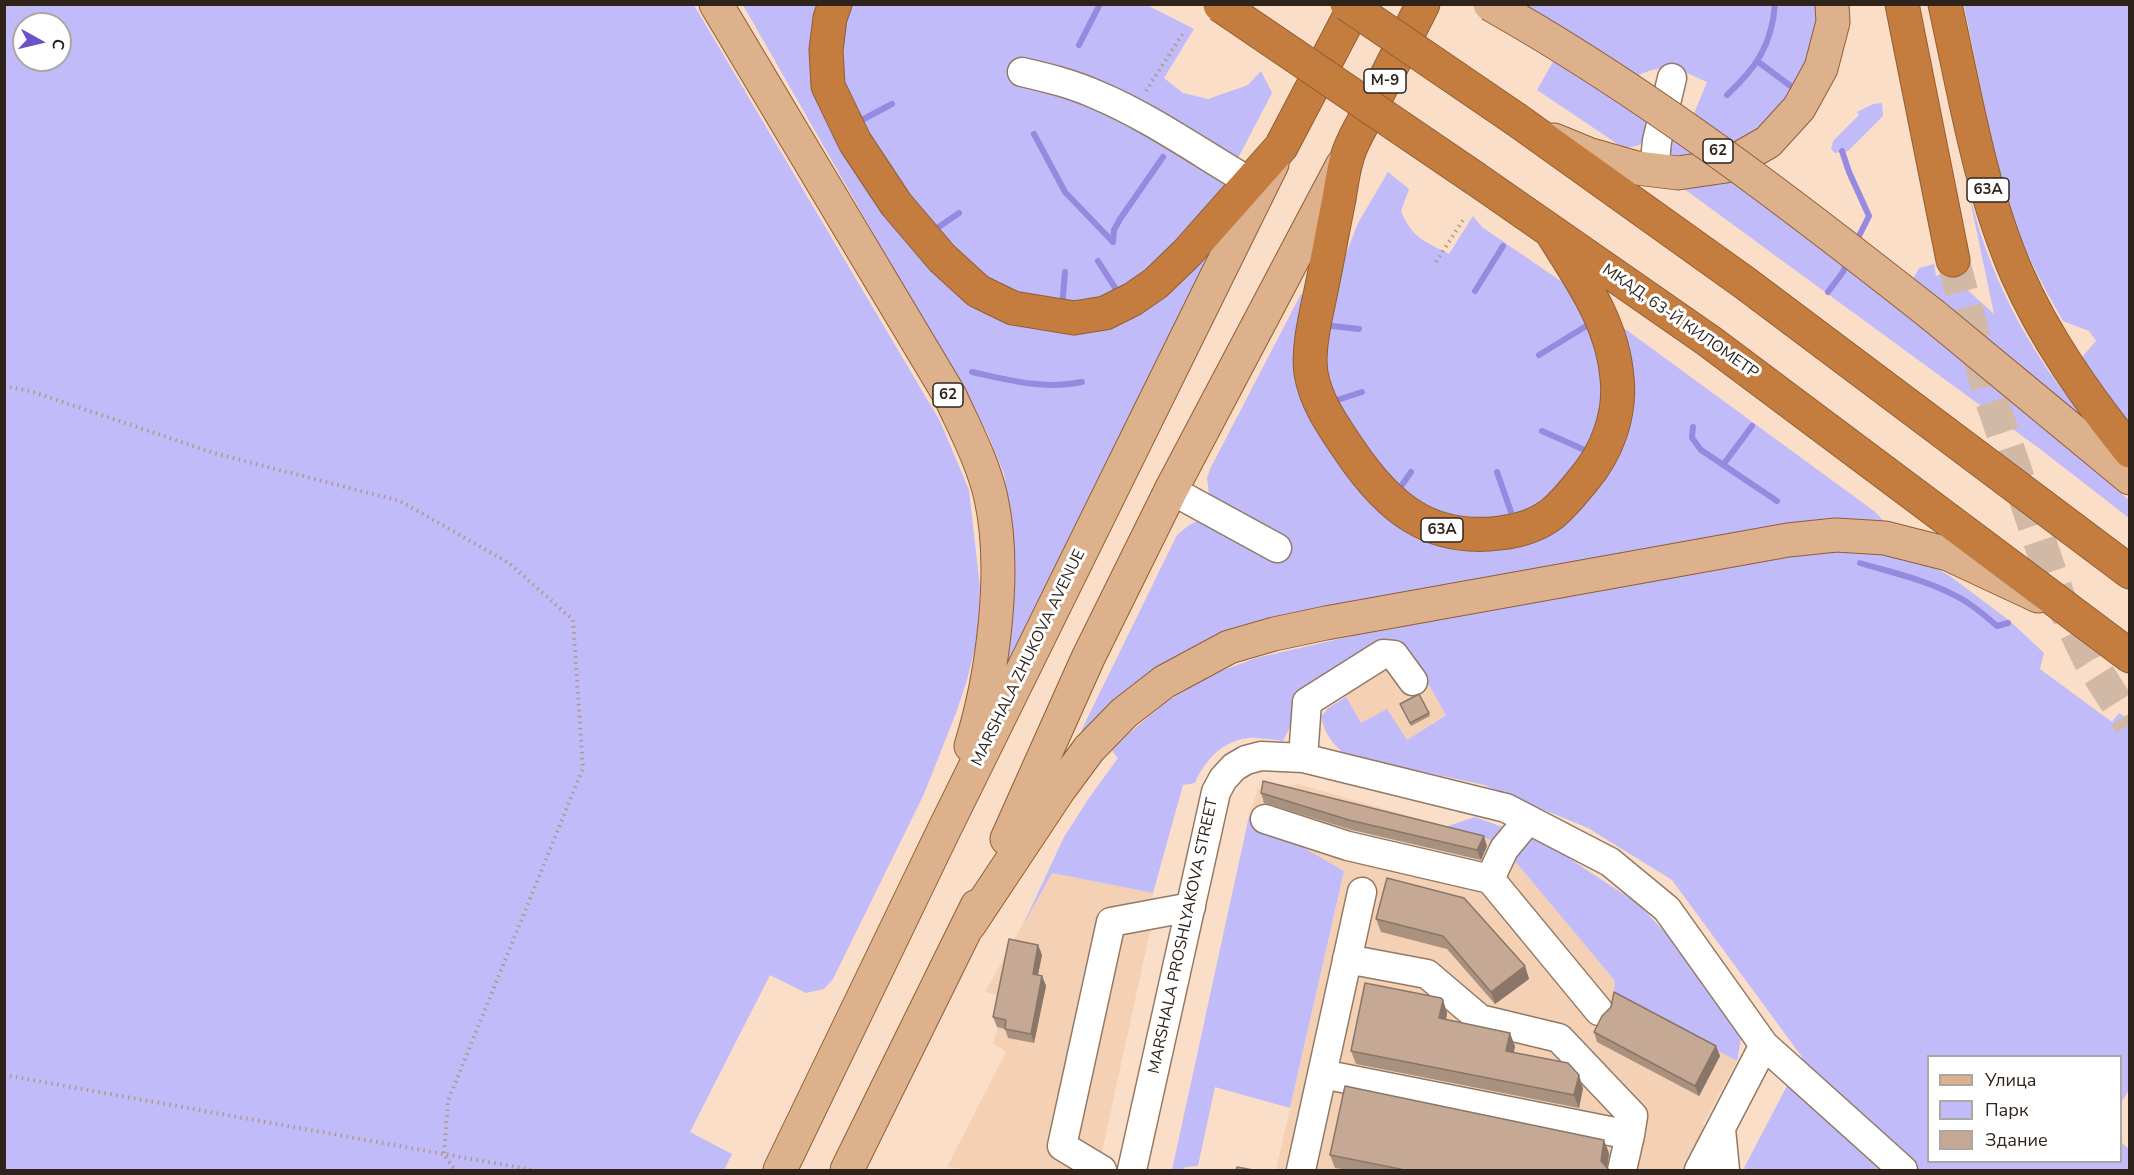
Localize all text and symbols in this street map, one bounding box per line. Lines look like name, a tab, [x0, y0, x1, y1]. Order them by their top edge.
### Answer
north arrow	[12, 12, 72, 72]
text: С	[46, 37, 69, 51]
road number: М-9	[1364, 69, 1406, 93]
road number: 62	[1703, 139, 1733, 163]
road number: 63A	[1967, 178, 2009, 202]
street label: МКАД, 63-Й КИЛОМЕТР	[1598, 261, 1762, 383]
road number: 62	[933, 383, 963, 407]
road number: 63A	[1421, 518, 1463, 542]
street label: MARSHALA ZHUKOVA AVENUE	[968, 547, 1090, 769]
street label: MARSHALA PROSHLYAKOVA STREET	[1145, 796, 1223, 1076]
legend	[1927, 1055, 2122, 1163]
text: Улица	[1985, 1068, 2036, 1092]
text: Парк	[1985, 1098, 2028, 1122]
text: Здание	[1985, 1128, 2048, 1152]

